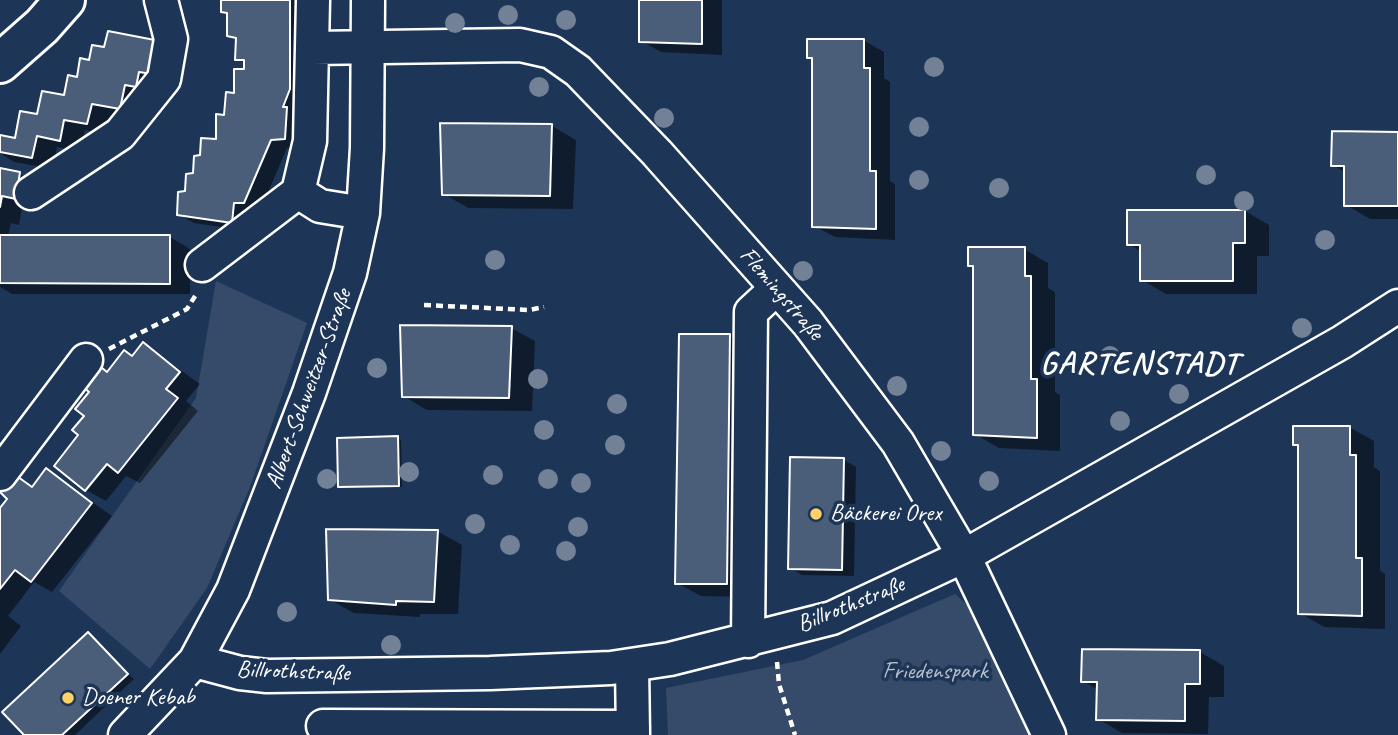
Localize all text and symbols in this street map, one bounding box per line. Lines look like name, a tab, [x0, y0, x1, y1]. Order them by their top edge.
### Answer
street label: Flemingstraße	[733, 242, 829, 346]
street label: Albert-Schweitzer-Straße	[259, 285, 359, 493]
district label: GARTENSTADT	[1042, 346, 1238, 384]
place label: Bäckerei Orex	[830, 500, 941, 528]
marker: Bäckerei Orex	[808, 506, 824, 522]
street label: Billrothstraße	[793, 570, 909, 640]
street label: Billrothstraße	[236, 656, 350, 688]
park label: Friedenspark	[883, 658, 987, 686]
place label: Doener Kebab	[82, 684, 195, 712]
marker: Doener Kebab	[60, 690, 76, 706]

